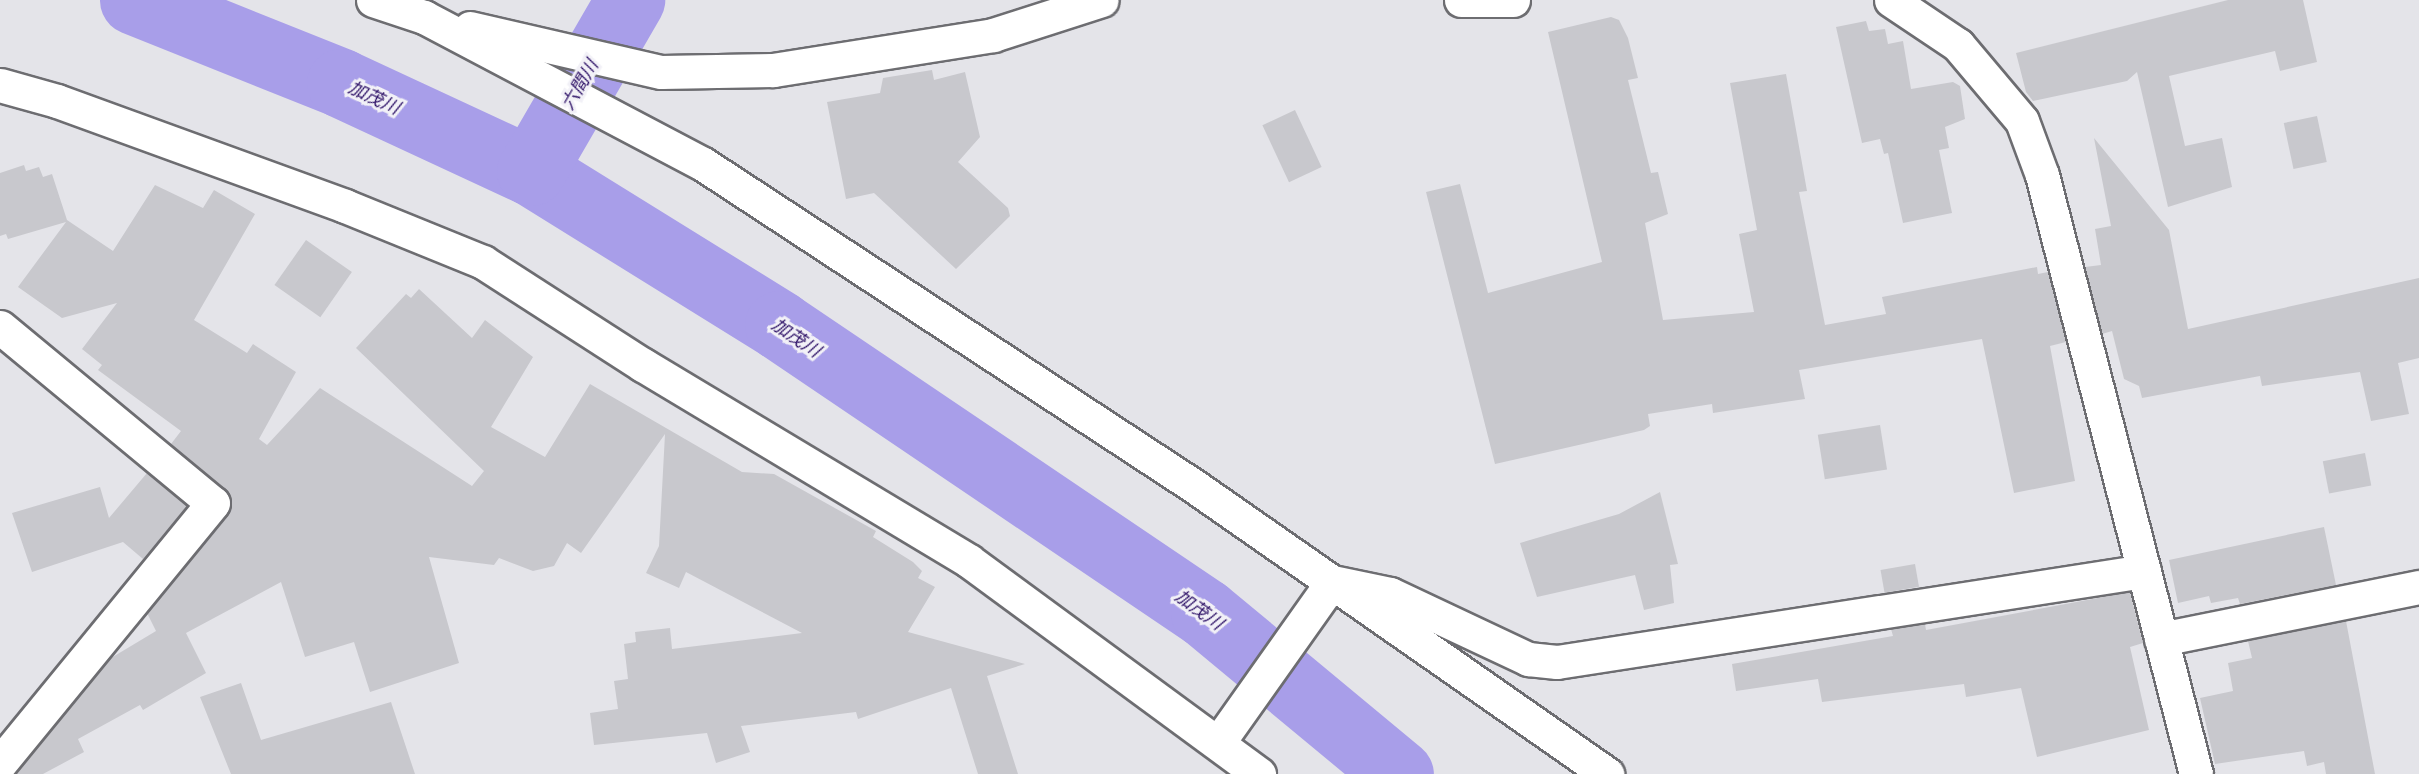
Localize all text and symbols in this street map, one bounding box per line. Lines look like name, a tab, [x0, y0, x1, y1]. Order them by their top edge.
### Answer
water label: 六間川	[557, 56, 603, 114]
water label: 加茂川	[345, 77, 403, 119]
water label: 加茂川	[768, 314, 824, 362]
water label: 加茂川	[1171, 585, 1227, 635]

